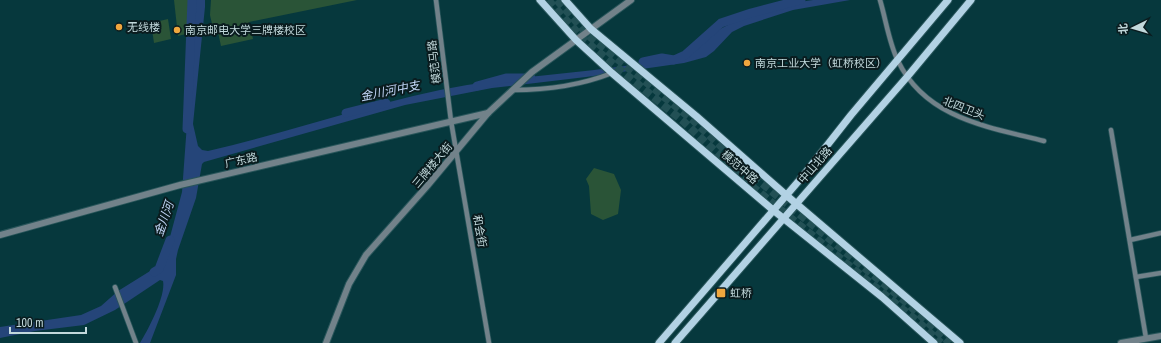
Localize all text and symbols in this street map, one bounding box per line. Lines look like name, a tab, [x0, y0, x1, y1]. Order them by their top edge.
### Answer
north arrow	[1113, 8, 1153, 48]
place label: 无线楼	[127, 20, 160, 34]
marker: 无线楼	[114, 22, 124, 32]
place label: 南京邮电大学三牌楼校区	[185, 23, 306, 37]
text: 北	[1116, 23, 1130, 35]
marker: 南京邮电大学三牌楼校区	[172, 25, 182, 35]
street label: 模范马路	[424, 39, 444, 85]
place label: 南京工业大学（虹桥校区）	[755, 56, 887, 70]
marker: 南京工业大学（虹桥校区）	[742, 58, 752, 68]
water label: 金川河中支	[359, 77, 423, 105]
street label: 北四卫头	[941, 93, 987, 123]
street label: 三牌楼大街	[409, 139, 455, 191]
street label: 中山北路	[795, 144, 835, 186]
street label: 模范中路	[719, 147, 761, 187]
street label: 广东路	[223, 149, 259, 171]
water label: 金川河	[151, 197, 178, 239]
street label: 和会街	[470, 214, 490, 248]
place label: 虹桥	[730, 286, 752, 300]
marker: 虹桥	[715, 287, 727, 299]
scale bar	[10, 309, 86, 335]
text: 100 m	[16, 315, 43, 331]

